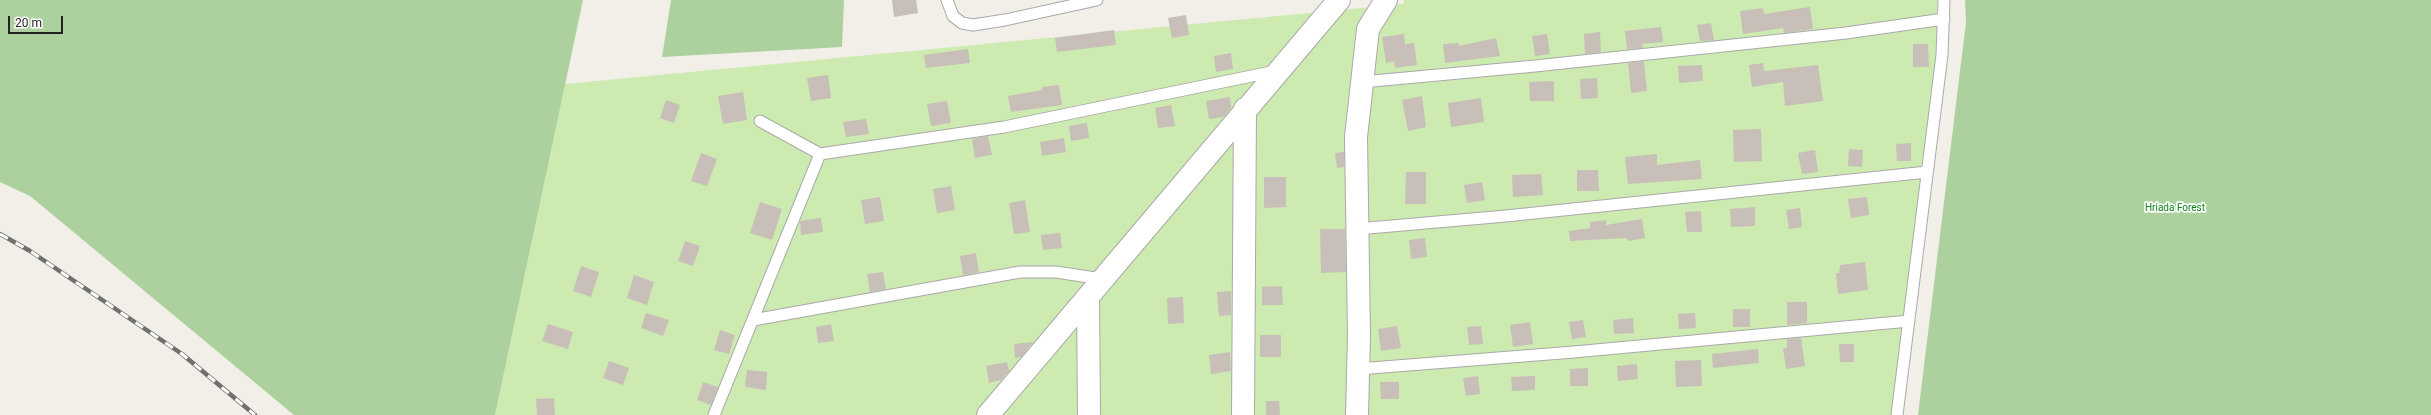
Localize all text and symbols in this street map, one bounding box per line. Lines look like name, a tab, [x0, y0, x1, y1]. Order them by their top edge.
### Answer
scale bar	[10, 8, 65, 34]
text: 20 m	[15, 16, 42, 30]
park label: Hriada Forest	[2145, 202, 2205, 214]

